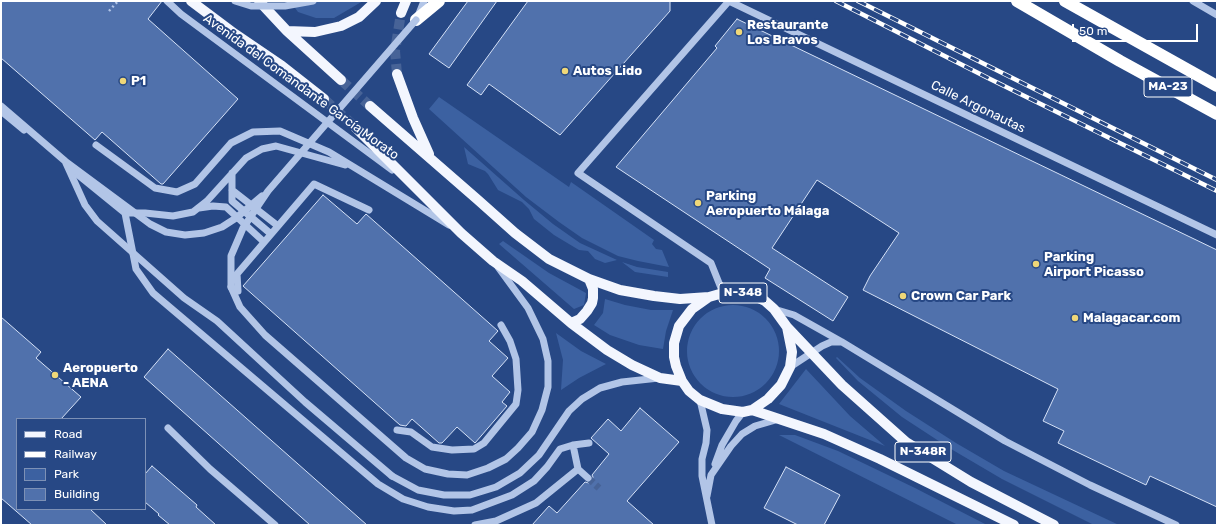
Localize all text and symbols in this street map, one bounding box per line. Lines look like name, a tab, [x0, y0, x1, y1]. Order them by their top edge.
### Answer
street label: Avenida del Comandante García Morato	[200, 11, 402, 163]
scale bar	[1074, 16, 1200, 42]
place label: Restaurante Los Bravos	[747, 17, 828, 48]
text: 50 m	[1079, 24, 1107, 38]
marker: Restaurante Los Bravos	[734, 27, 744, 37]
place label: Autos Lido	[573, 63, 642, 79]
marker: Autos Lido	[560, 66, 570, 76]
place label: P1	[131, 73, 146, 89]
marker: P1	[118, 76, 128, 86]
street label: Calle Argonautas	[928, 77, 1028, 137]
road number: MA-23	[1144, 77, 1192, 97]
place label: Parking Aeropuerto Málaga	[706, 188, 829, 219]
marker: Parking Aeropuerto Málaga	[693, 198, 703, 208]
place label: Parking Airport Picasso	[1044, 249, 1144, 280]
marker: Parking Airport Picasso	[1031, 259, 1041, 269]
road number: N-348	[719, 283, 767, 303]
place label: Crown Car Park	[911, 288, 1011, 304]
marker: Crown Car Park	[898, 291, 908, 301]
place label: Malagacar.com	[1083, 310, 1180, 326]
marker: Malagacar.com	[1070, 313, 1080, 323]
place label: Aeropuerto - AENA	[63, 360, 138, 391]
marker: Aeropuerto - AENA	[50, 370, 60, 380]
legend	[16, 418, 146, 510]
text: Road	[54, 427, 82, 441]
road number: N-348R	[895, 442, 951, 462]
text: Railway	[54, 447, 97, 461]
text: Park	[54, 467, 79, 481]
text: Building	[54, 487, 100, 501]

